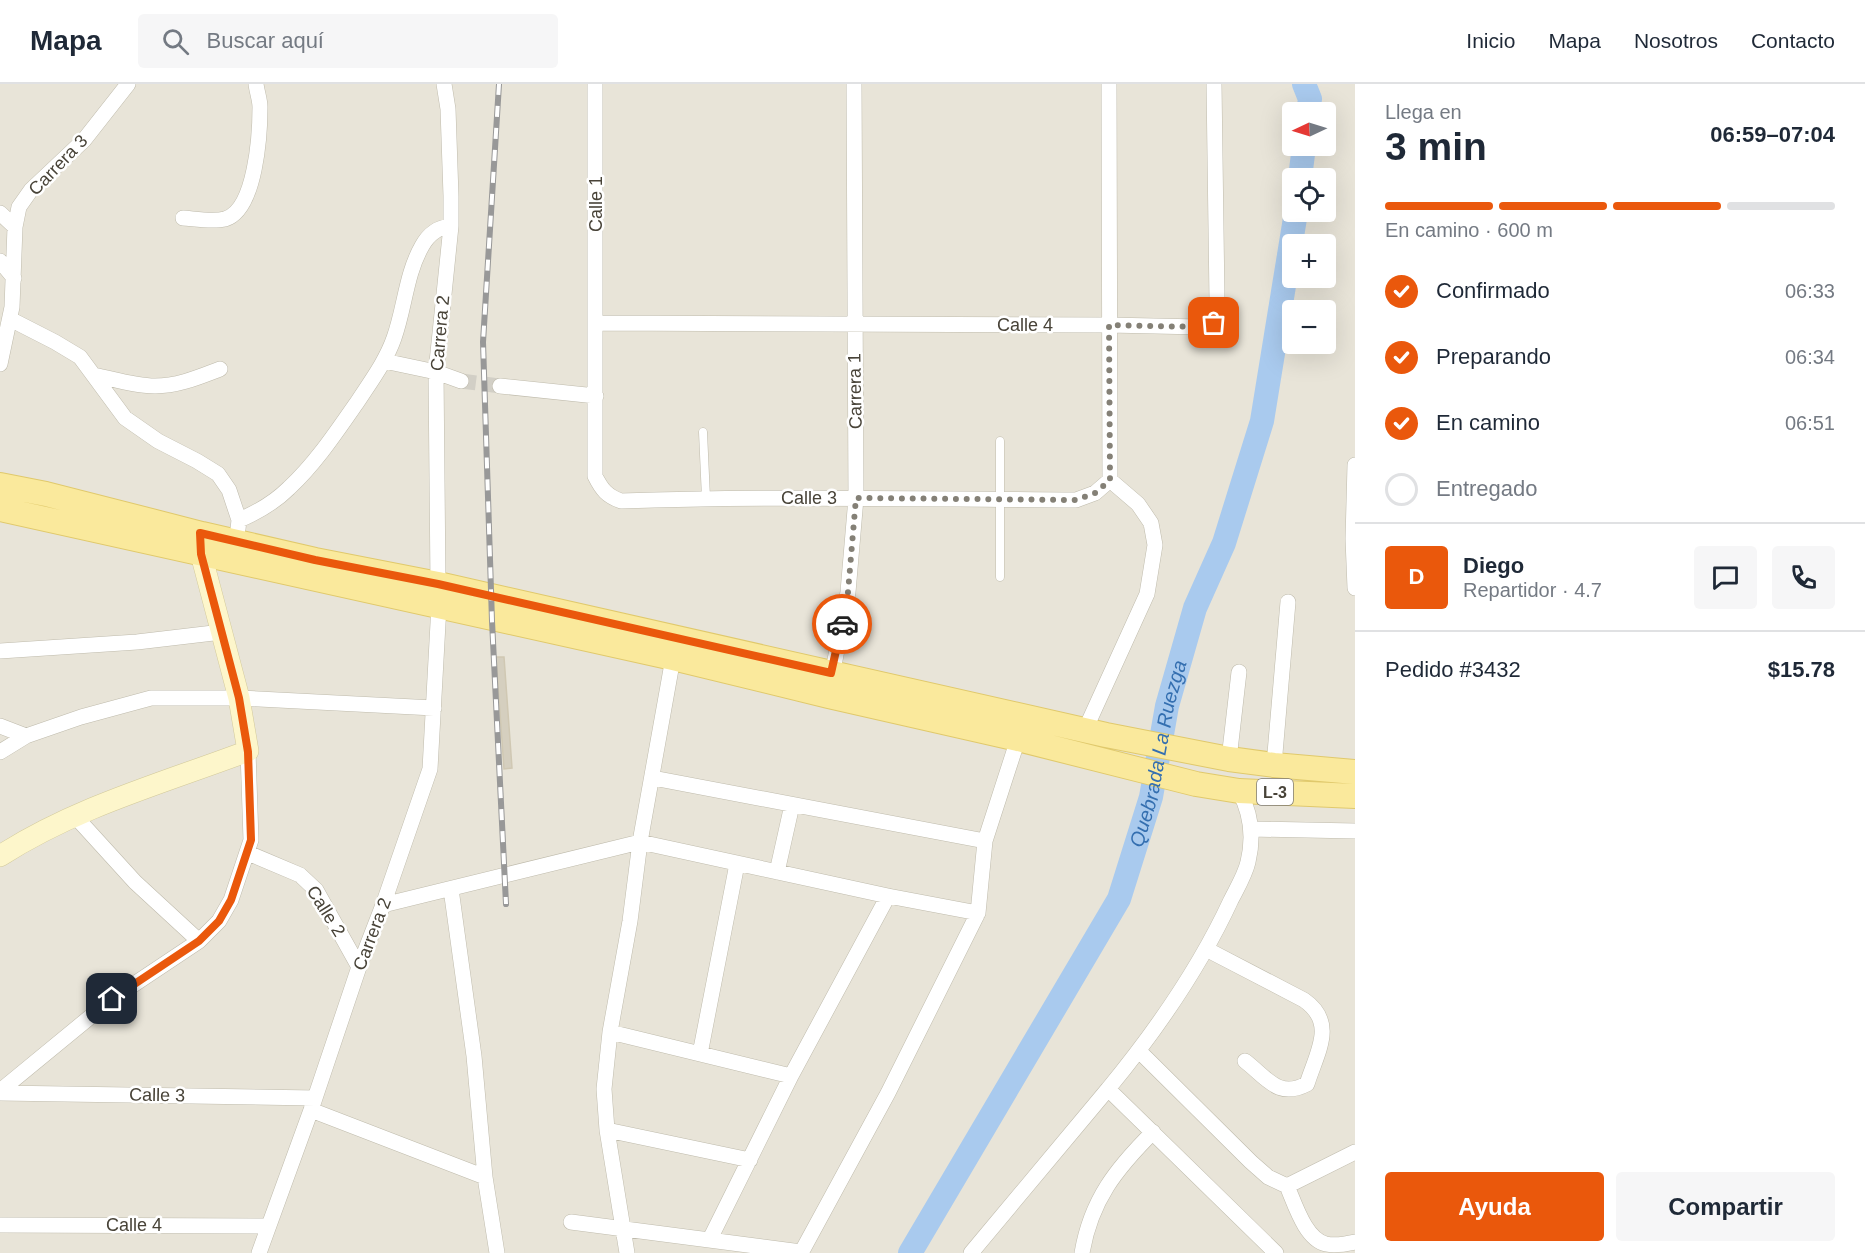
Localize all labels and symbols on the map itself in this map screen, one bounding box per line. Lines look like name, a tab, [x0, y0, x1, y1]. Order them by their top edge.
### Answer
north arrow	[1282, 102, 1336, 156]
street label: Carrera 3	[24, 131, 92, 199]
street label: Calle 1	[586, 176, 606, 232]
street label: Carrera 2	[427, 294, 453, 372]
pin	[1188, 297, 1239, 348]
street label: Calle 4	[997, 315, 1053, 335]
street label: Carrera 1	[844, 353, 866, 429]
street label: Calle 3	[781, 488, 837, 508]
courier	[812, 594, 872, 654]
water label: Quebrada La Ruezga	[1125, 658, 1191, 850]
road number: L-3	[1257, 779, 1293, 805]
street label: Calle 2	[303, 882, 349, 940]
street label: Carrera 2	[349, 895, 395, 973]
pin	[86, 973, 137, 1024]
street label: Calle 3	[129, 1085, 185, 1105]
street label: Calle 4	[106, 1215, 162, 1235]

